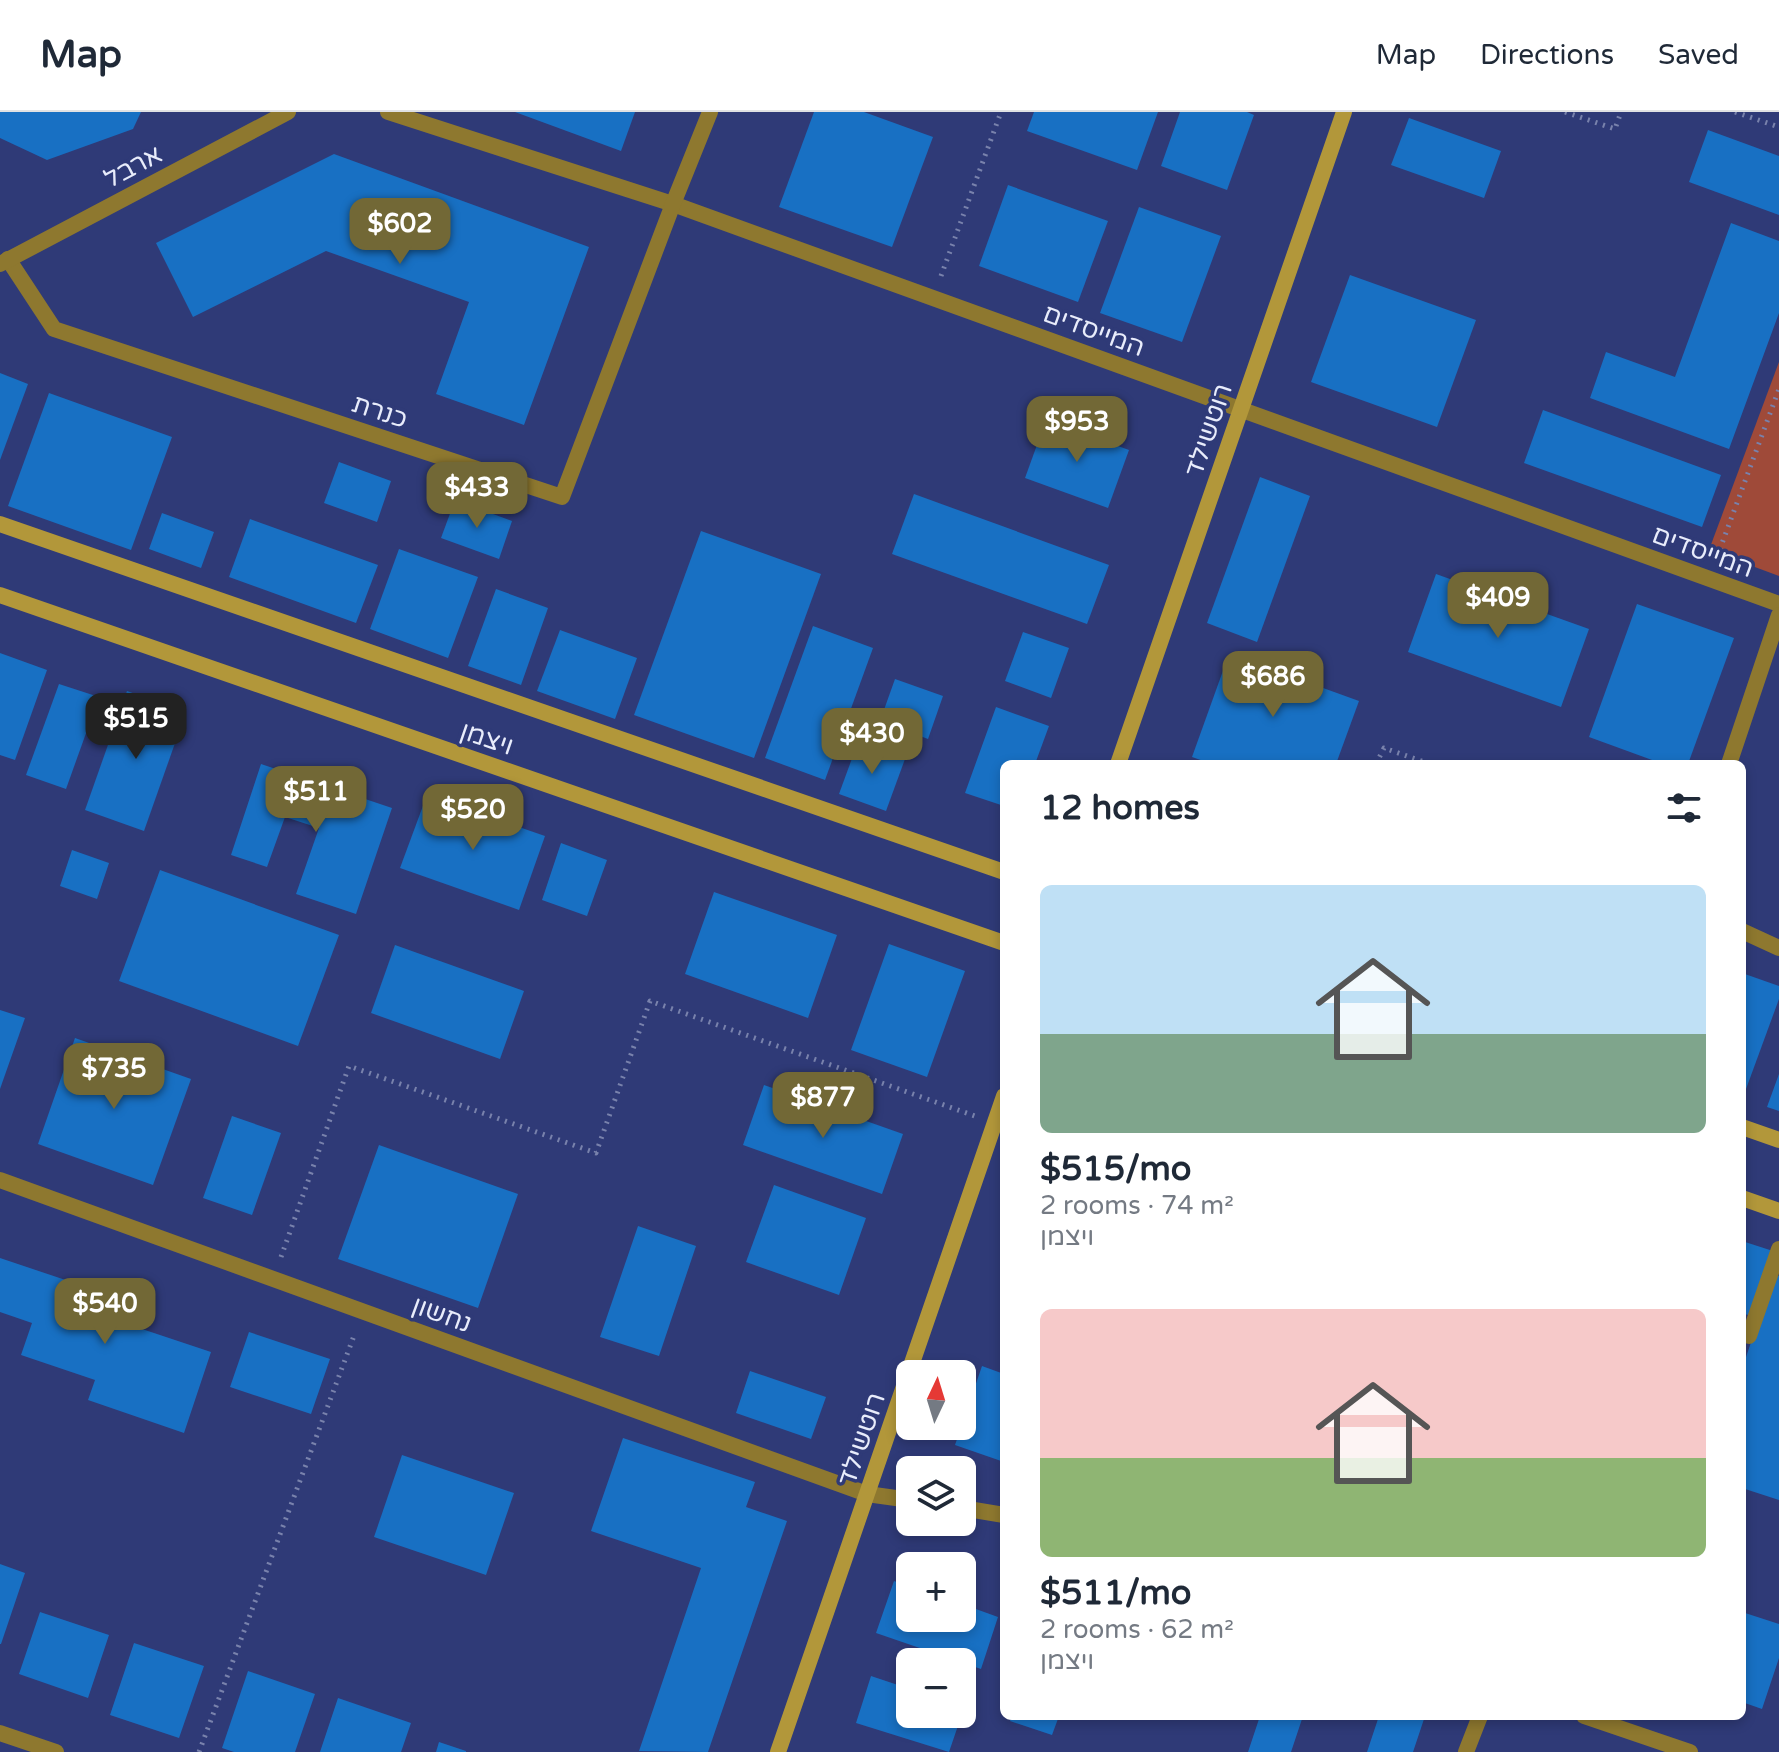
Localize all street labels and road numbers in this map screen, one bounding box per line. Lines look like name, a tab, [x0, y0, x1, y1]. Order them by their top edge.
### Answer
street label: ארבל	[99, 138, 167, 194]
street label: המייסדים	[1039, 298, 1149, 363]
street label: רוטשילד	[1178, 380, 1239, 481]
street label: כנרת	[348, 388, 412, 435]
street label: המייסדים	[1648, 519, 1758, 584]
street label: ויצמן	[456, 715, 518, 762]
street label: נחשון	[408, 1289, 476, 1339]
street label: רוטשילד	[831, 1389, 892, 1490]

